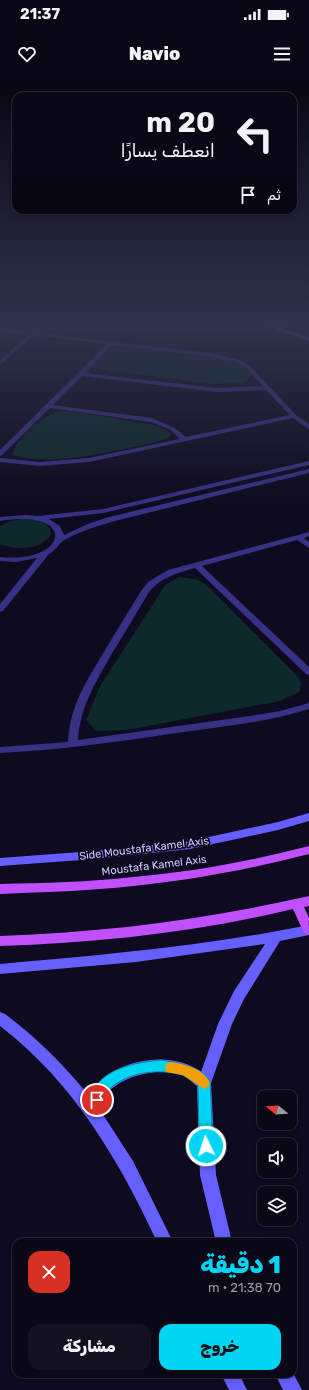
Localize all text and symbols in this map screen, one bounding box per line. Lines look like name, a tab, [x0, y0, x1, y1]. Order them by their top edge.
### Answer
text: 21:37	[20, 5, 60, 23]
icon: heart	[16, 43, 38, 65]
text: Navio	[129, 43, 180, 65]
icon: menu	[271, 43, 293, 65]
text: 20 m	[146, 106, 215, 139]
icon: left	[229, 108, 281, 160]
text: انعطف يسارًا	[121, 140, 215, 162]
icon: arrive	[237, 184, 259, 206]
text: ثم	[267, 186, 281, 204]
street label: Side Moustafa Kamel Axis	[78, 834, 210, 863]
street label: Moustafa Kamel Axis	[101, 853, 208, 878]
pin	[80, 1083, 114, 1117]
icon: arrive	[86, 1089, 108, 1111]
north arrow	[257, 1090, 297, 1130]
map controls	[257, 1090, 297, 1226]
position arrow	[185, 1125, 227, 1167]
button: sound	[257, 1138, 297, 1178]
button: layers	[257, 1186, 297, 1226]
button: close	[28, 1251, 70, 1293]
text: 1 دقيقة	[200, 1251, 281, 1279]
text: 70 m · 21:38	[208, 1280, 281, 1295]
button: مشاركة	[28, 1324, 151, 1370]
button: خروج	[159, 1324, 281, 1370]

